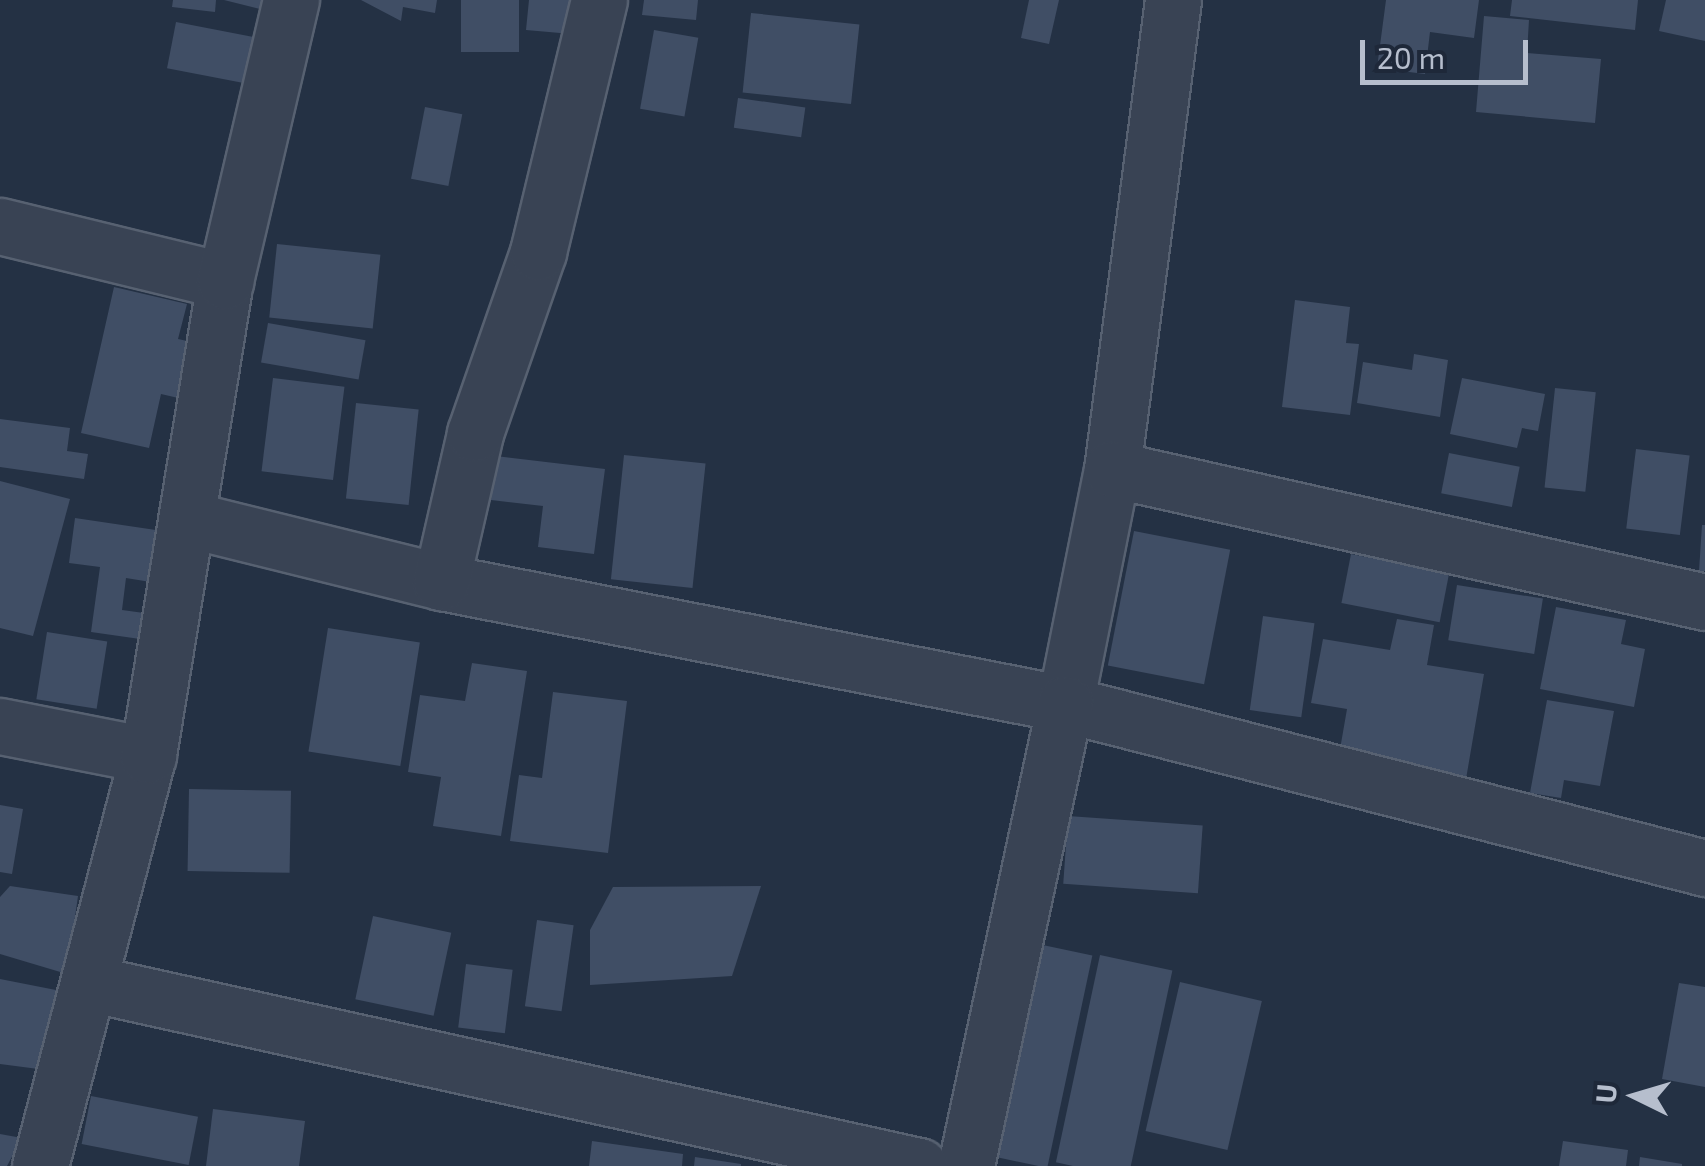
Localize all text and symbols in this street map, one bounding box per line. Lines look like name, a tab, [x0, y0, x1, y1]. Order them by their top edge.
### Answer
scale bar	[1365, 20, 1532, 82]
text: 20 m	[1377, 39, 1445, 75]
north arrow	[1585, 1046, 1685, 1146]
text: U	[1587, 1082, 1623, 1104]

